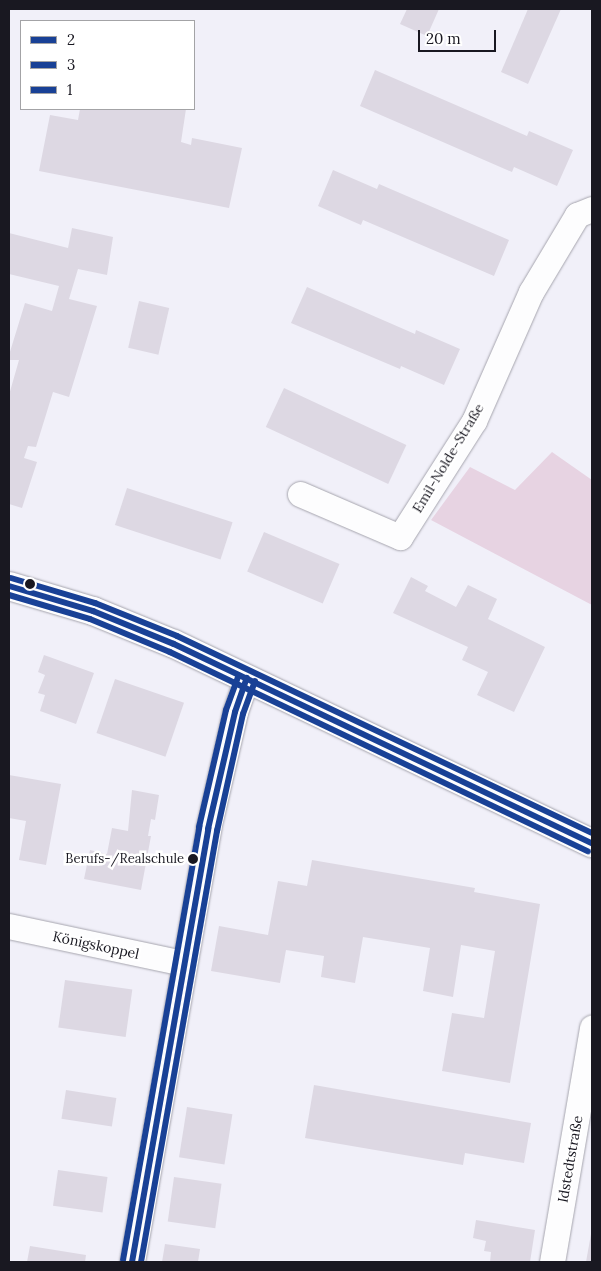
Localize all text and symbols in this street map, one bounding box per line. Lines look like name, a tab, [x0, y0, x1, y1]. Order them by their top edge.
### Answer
legend	[20, 20, 195, 110]
scale bar	[421, 20, 498, 52]
text: 20 m	[426, 29, 461, 48]
text: 2	[67, 30, 75, 49]
text: 3	[67, 55, 75, 74]
text: 1	[67, 80, 72, 99]
street label: Emil-Nolde-Straße	[409, 400, 487, 516]
unlabelled marker	[25, 579, 35, 589]
place label: Berufs-/Realschule	[65, 851, 184, 867]
marker: Berufs-/Realschule	[188, 854, 198, 864]
street label: Königskoppel	[51, 928, 141, 962]
street label: Idstedtstraße	[554, 1114, 586, 1204]

